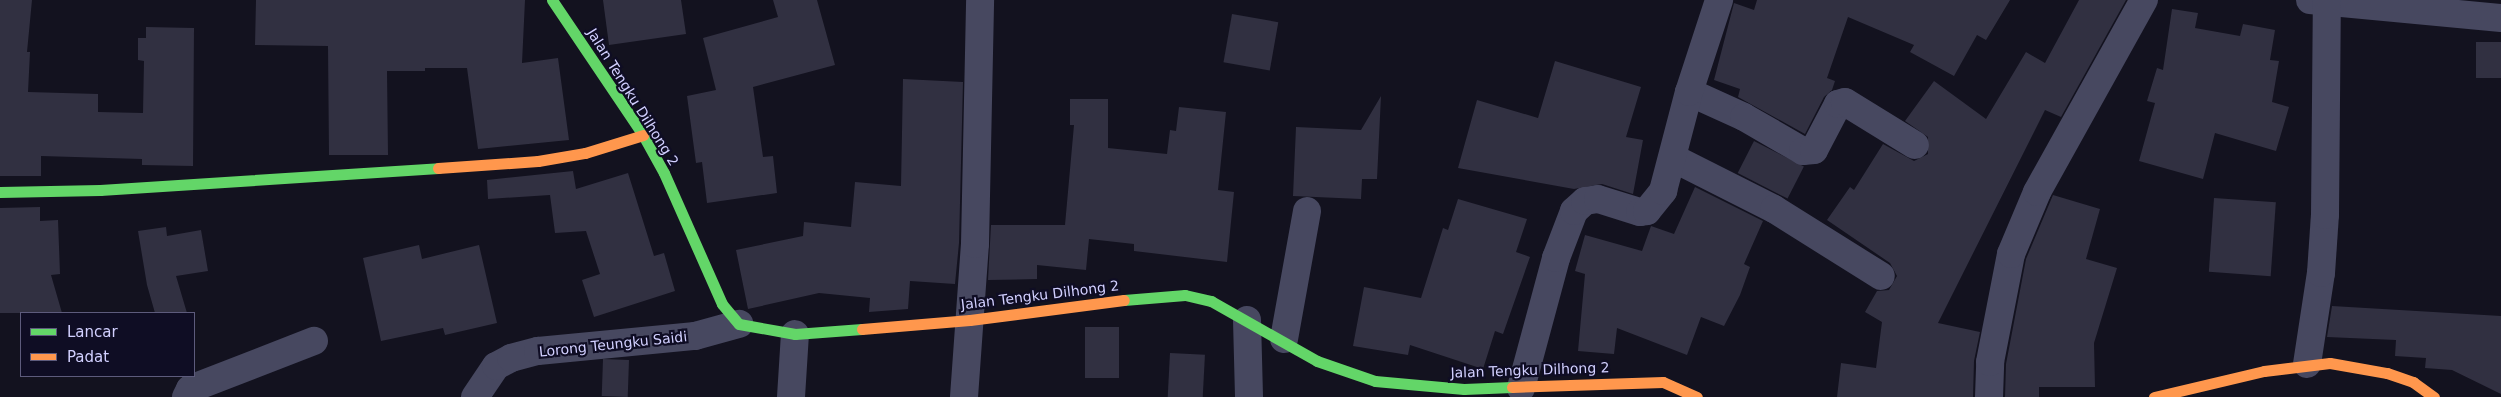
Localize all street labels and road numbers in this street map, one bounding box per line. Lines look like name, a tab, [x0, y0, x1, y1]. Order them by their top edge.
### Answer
street label: Jalan Tengku Dilhong 2	[584, 25, 682, 169]
street label: Jalan Tengku Dilhong 2	[960, 277, 1120, 313]
street label: Lorong Teungku Saidi	[538, 328, 688, 360]
street label: Jalan Tengku Dilhong 2	[1450, 359, 1610, 381]

